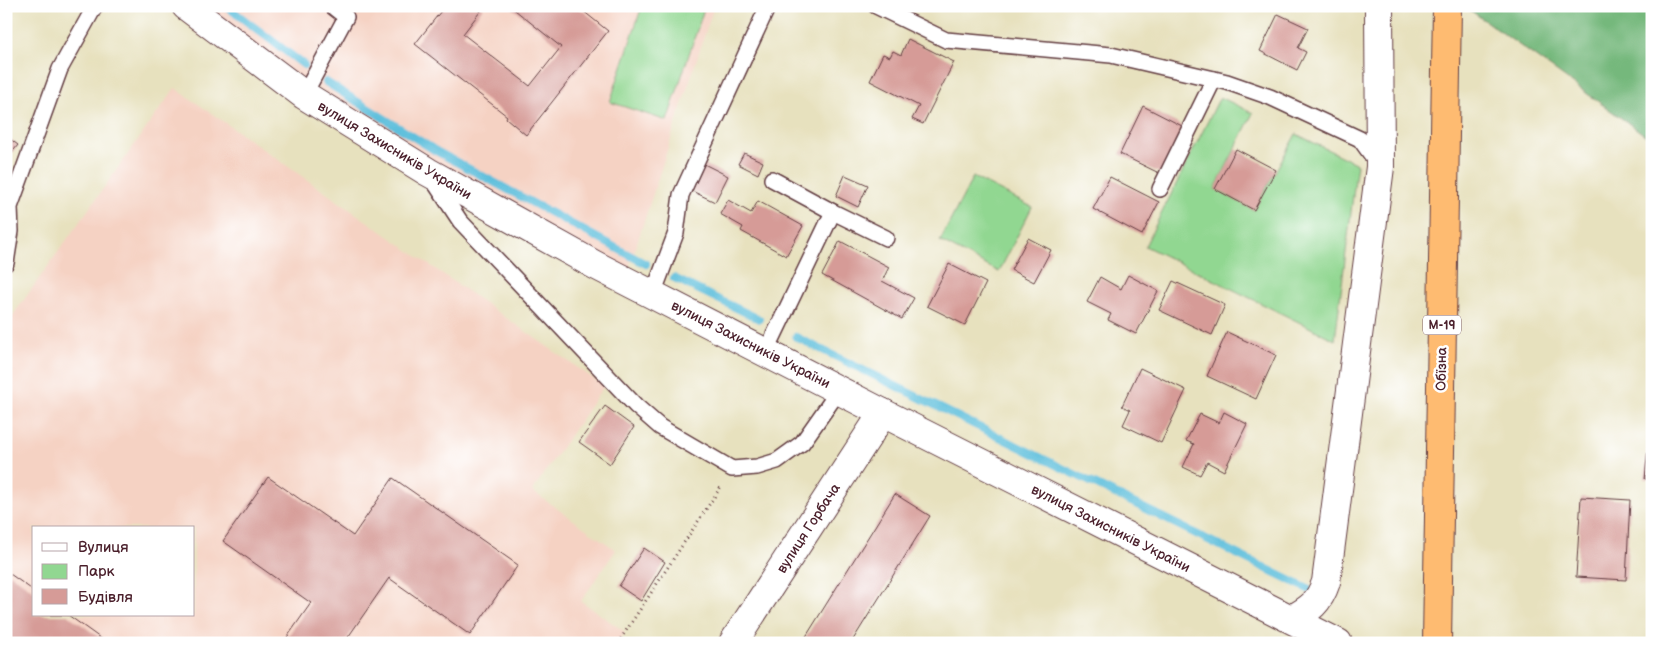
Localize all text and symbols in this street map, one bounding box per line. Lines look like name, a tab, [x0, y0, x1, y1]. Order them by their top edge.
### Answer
street label: вулиця Захисників України	[315, 98, 475, 203]
street label: вулиця Захисників України	[668, 297, 833, 392]
road number: М-19	[1423, 316, 1461, 334]
street label: Обїзна	[1433, 346, 1450, 391]
street label: вулиця Горбача	[773, 480, 844, 576]
street label: вулиця Захисників України	[1028, 481, 1193, 576]
legend	[32, 526, 195, 616]
text: Вулиця	[78, 538, 129, 557]
text: Парк	[78, 562, 115, 581]
text: Будівля	[78, 588, 133, 607]

